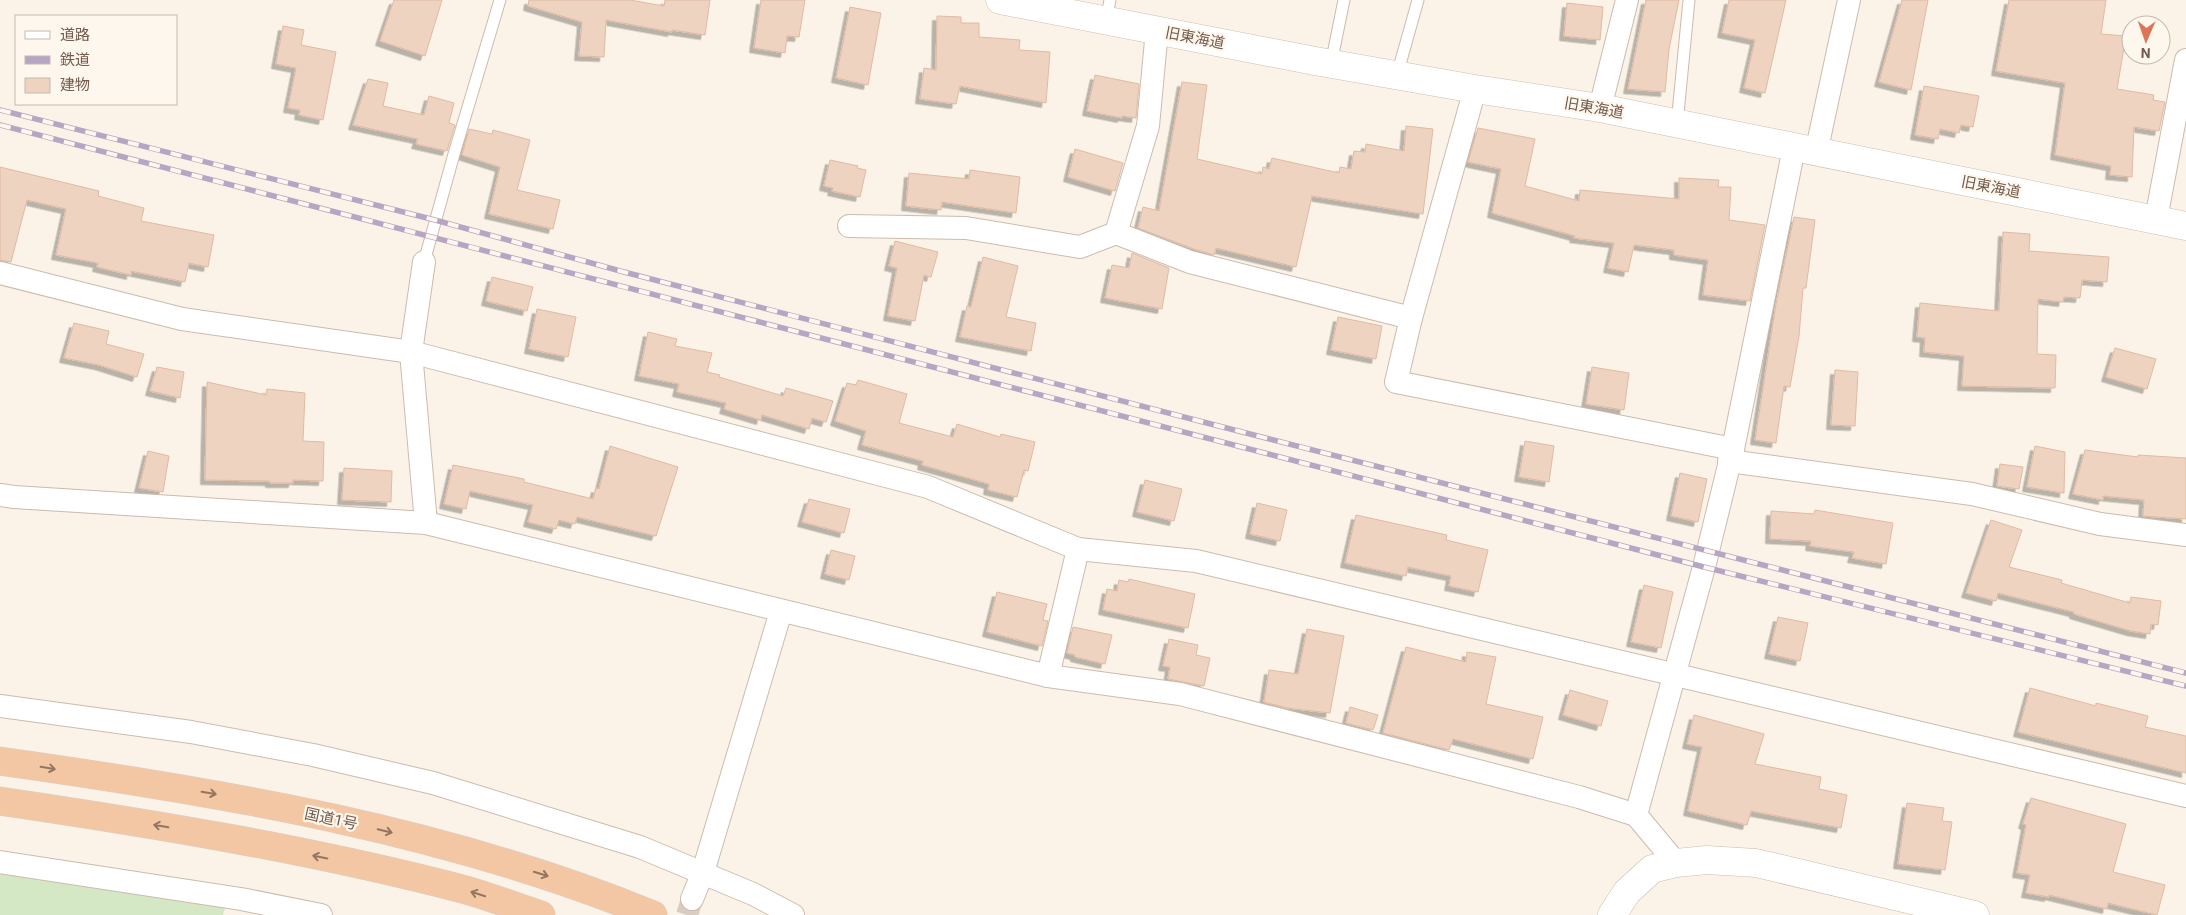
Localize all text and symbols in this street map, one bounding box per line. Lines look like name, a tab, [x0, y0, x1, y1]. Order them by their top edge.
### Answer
legend	[15, 15, 178, 105]
north arrow	[2121, 15, 2171, 65]
street label: 旧東海道	[1164, 23, 1226, 53]
text: 道路	[60, 26, 90, 44]
text: N	[2140, 45, 2151, 61]
text: 鉄道	[60, 51, 90, 69]
text: 建物	[60, 76, 90, 94]
street label: 旧東海道	[1563, 94, 1625, 122]
street label: 旧東海道	[1960, 172, 2022, 202]
one-way arrow	[40, 763, 56, 773]
one-way arrow	[200, 789, 216, 799]
street label: 国道1号	[303, 805, 359, 833]
one-way arrow	[153, 821, 169, 831]
one-way arrow	[376, 827, 392, 836]
one-way arrow	[313, 851, 329, 861]
one-way arrow	[533, 870, 549, 879]
one-way arrow	[471, 889, 487, 899]

